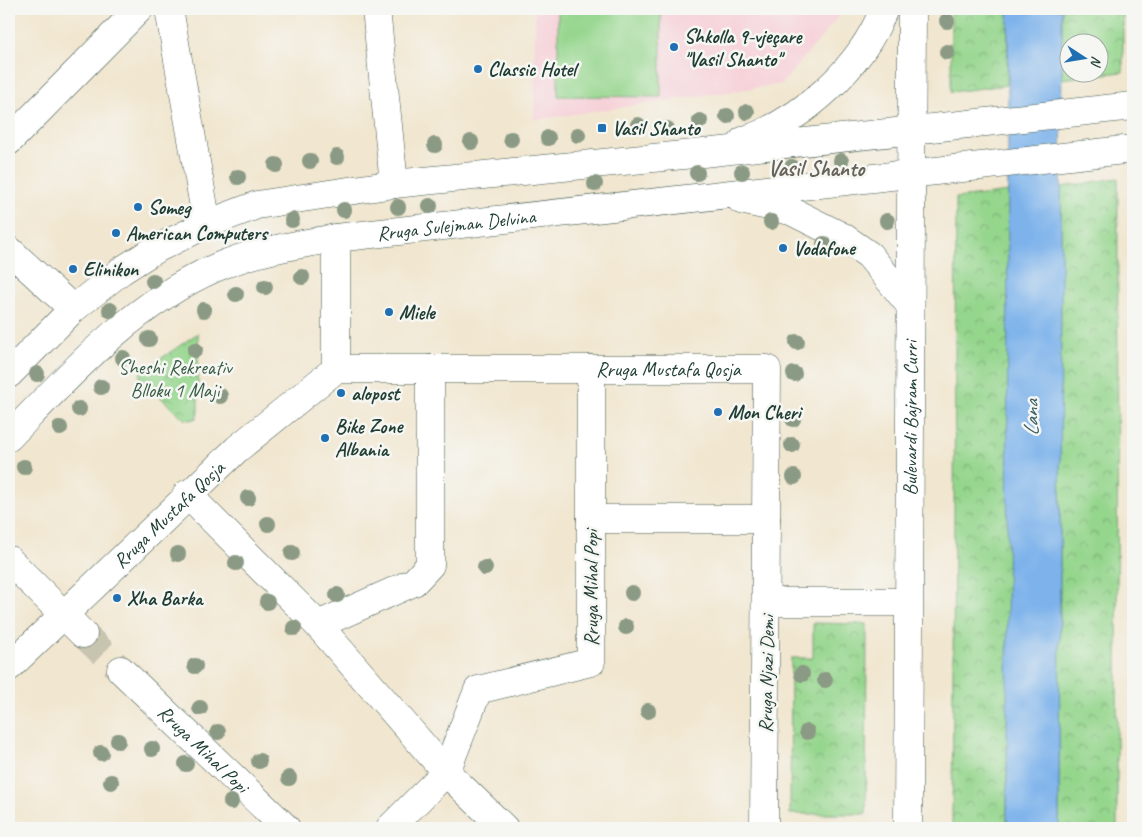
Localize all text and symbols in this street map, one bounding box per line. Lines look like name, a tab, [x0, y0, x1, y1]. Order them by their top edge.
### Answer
place label: Shkolla 9-vjeçare "Vasil Shanto"	[684, 24, 803, 72]
north arrow	[1060, 32, 1110, 82]
marker: Shkolla 9-vjeçare "Vasil Shanto"	[668, 41, 680, 53]
text: N	[1087, 55, 1105, 69]
place label: Classic Hotel	[488, 57, 579, 82]
marker: Classic Hotel	[472, 63, 484, 75]
place label: Vasil Shanto	[612, 116, 701, 141]
marker: Vasil Shanto	[596, 122, 608, 134]
district label: Vasil Shanto	[768, 155, 866, 183]
place label: Someg	[148, 195, 192, 220]
marker: Someg	[132, 201, 144, 213]
street label: Rruga Sulejman Delvina	[376, 204, 539, 246]
place label: American Computers	[126, 221, 269, 246]
marker: American Computers	[110, 227, 122, 239]
place label: Vodafone	[793, 236, 857, 261]
marker: Vodafone	[777, 242, 789, 254]
place label: Elinikon	[83, 257, 139, 282]
marker: Elinikon	[67, 263, 79, 275]
place label: Miele	[399, 300, 436, 325]
marker: Miele	[383, 306, 395, 318]
street label: Bulevardi Bajram Curri	[898, 338, 923, 496]
park label: Sheshi Rekreativ Blloku 1 Maji	[118, 355, 234, 403]
street label: Rruga Mustafa Qosja	[596, 357, 742, 382]
place label: alopost	[351, 381, 402, 406]
marker: alopost	[335, 387, 347, 399]
water label: Lana	[1018, 397, 1044, 436]
place label: Mon Cheri	[728, 400, 804, 425]
marker: Mon Cheri	[712, 406, 724, 418]
place label: Bike Zone Albania	[335, 414, 404, 462]
marker: Bike Zone Albania	[319, 432, 331, 444]
street label: Rruga Mustafa Qosja	[108, 455, 231, 574]
street label: Rruga Mihal Popi	[579, 528, 604, 646]
place label: Xha Barka	[127, 586, 204, 611]
marker: Xha Barka	[111, 592, 123, 604]
street label: Rruga Njazi Demi	[753, 613, 780, 733]
street label: Rruga Mihal Popi	[152, 700, 255, 800]

